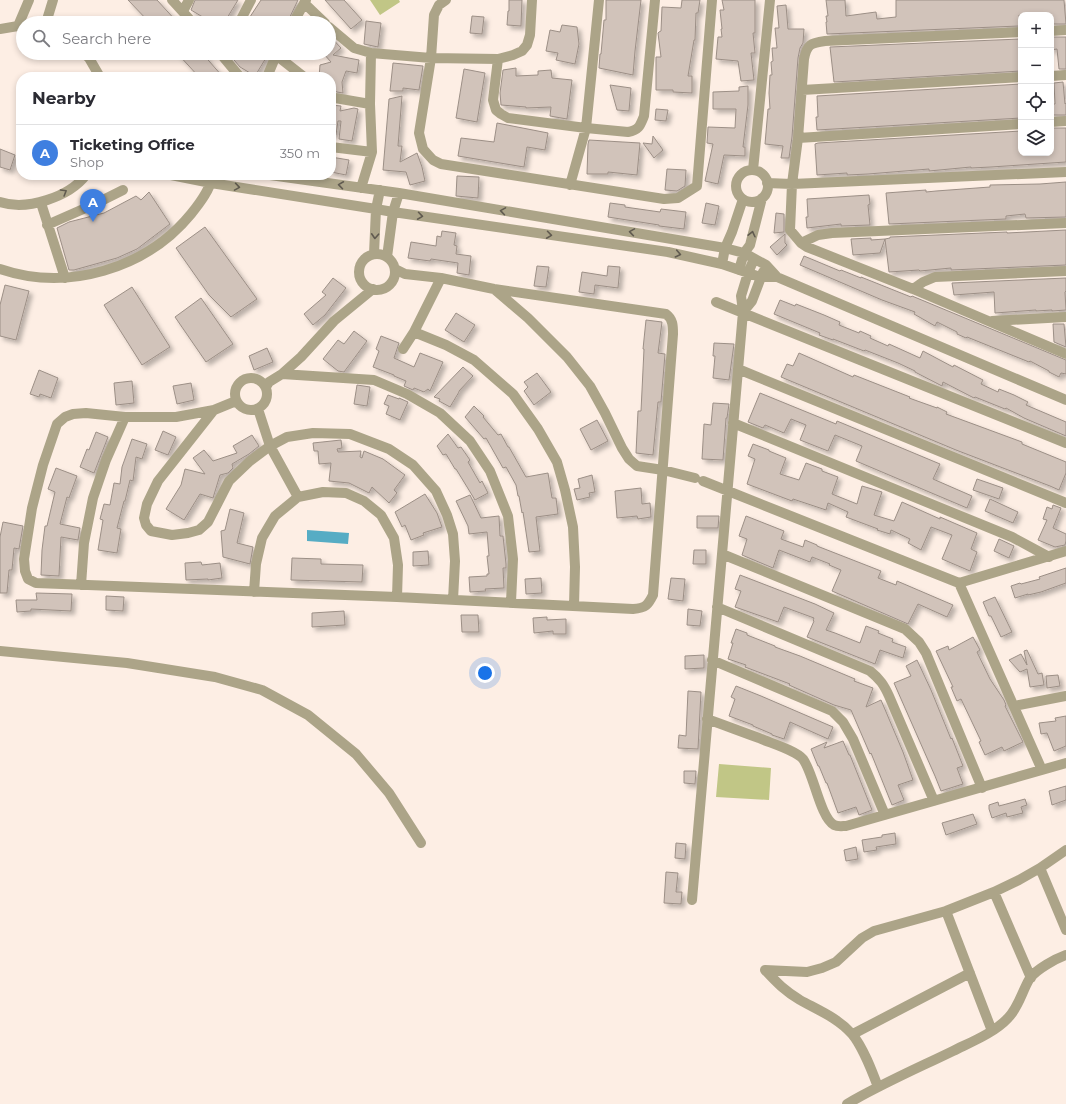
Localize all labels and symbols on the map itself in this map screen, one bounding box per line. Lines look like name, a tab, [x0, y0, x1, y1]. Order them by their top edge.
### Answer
one-way arrow	[338, 181, 344, 190]
one-way arrow	[234, 182, 240, 191]
pin: A	[80, 189, 106, 222]
one-way arrow	[60, 190, 67, 197]
one-way arrow	[500, 207, 506, 215]
one-way arrow	[417, 211, 423, 220]
one-way arrow	[628, 228, 635, 237]
one-way arrow	[546, 230, 552, 239]
one-way arrow	[747, 231, 755, 237]
one-way arrow	[371, 233, 379, 239]
one-way arrow	[674, 249, 681, 257]
your location	[475, 663, 495, 683]

